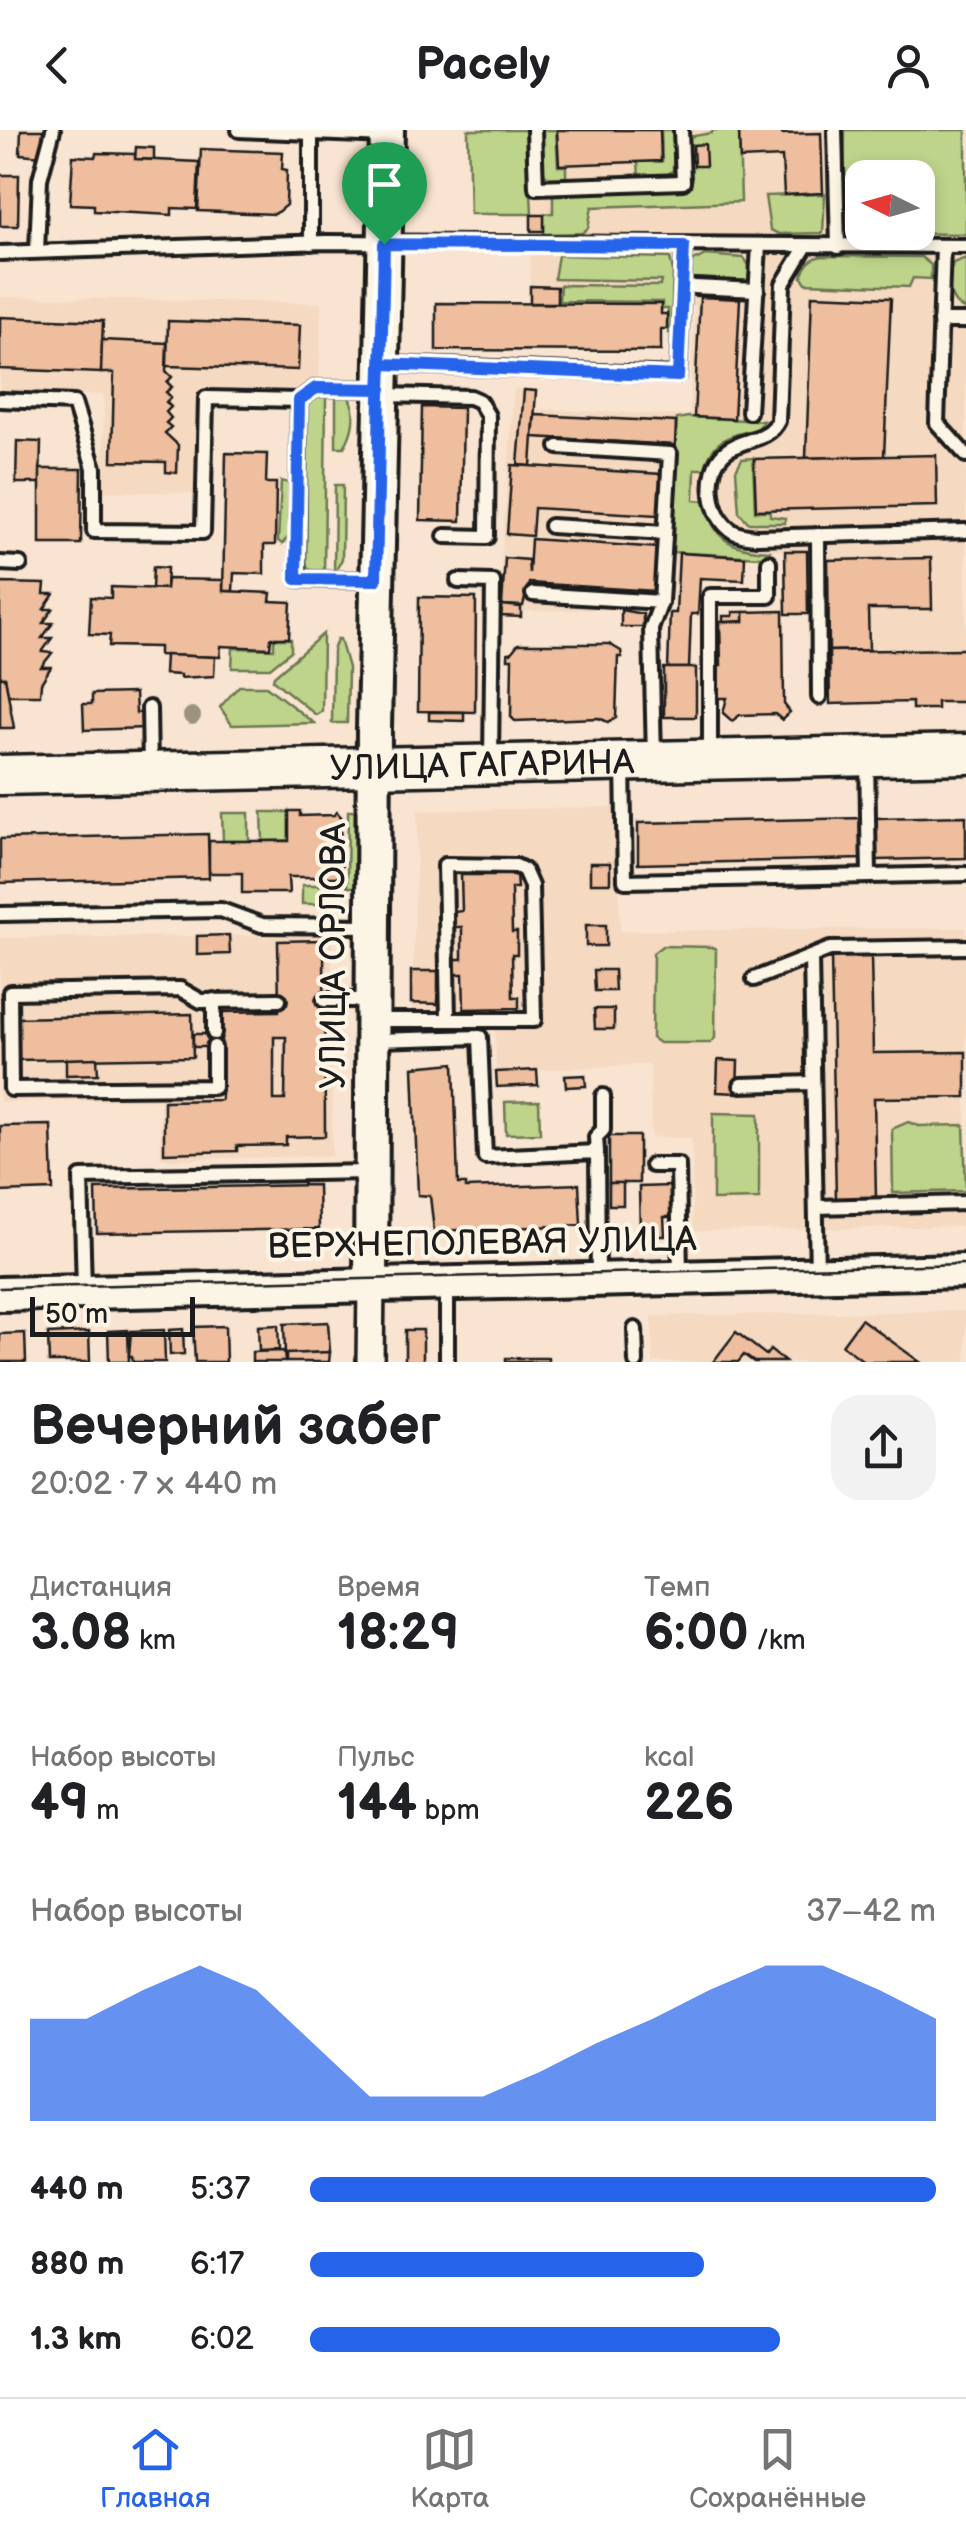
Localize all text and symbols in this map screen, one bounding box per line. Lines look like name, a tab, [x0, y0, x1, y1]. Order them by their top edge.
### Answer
icon: back	[30, 38, 85, 93]
text: Pacely	[416, 38, 550, 93]
icon: person	[881, 38, 936, 93]
pin	[342, 142, 427, 245]
icon: arrive	[357, 157, 412, 212]
north arrow	[845, 160, 935, 250]
map controls	[845, 160, 935, 250]
street label: УЛИЦА ГАГАРИНА	[329, 741, 636, 791]
street label: УЛИЦА ОРЛОВА	[313, 822, 356, 1089]
street label: ВЕРХНЕПОЛЕВАЯ УЛИЦА	[267, 1218, 698, 1269]
scale bar	[30, 1292, 195, 1336]
text: 50 m	[45, 1298, 108, 1331]
text: Вечерний забег	[30, 1394, 441, 1461]
button: share	[831, 1395, 936, 1500]
text: 20:02 · 7 × 440 m	[30, 1465, 277, 1504]
text: Дистанция	[30, 1571, 172, 1604]
text: Время	[337, 1571, 420, 1604]
text: Темп	[644, 1571, 711, 1604]
text: 3.08	[30, 1604, 131, 1664]
text: 18:29	[337, 1604, 459, 1664]
text: 6:00	[644, 1604, 749, 1664]
text: km	[131, 1624, 176, 1657]
text: /km	[749, 1624, 806, 1657]
text: Набор высоты	[30, 1741, 216, 1774]
text: Пульс	[337, 1741, 414, 1774]
text: kcal	[644, 1741, 694, 1774]
text: 49	[30, 1774, 89, 1834]
text: 144	[337, 1774, 417, 1834]
text: 226	[644, 1774, 734, 1834]
text: m	[89, 1794, 119, 1827]
text: bpm	[417, 1794, 480, 1827]
text: Набор высоты	[30, 1892, 243, 1931]
text: 37–42 m	[806, 1892, 936, 1931]
text: 440 m	[30, 2170, 124, 2209]
text: 5:37	[190, 2170, 250, 2209]
text: 880 m	[30, 2245, 124, 2284]
text: 6:17	[190, 2245, 244, 2284]
text: 1.3 km	[30, 2320, 122, 2359]
text: 6:02	[190, 2320, 254, 2359]
tab: Главная	[100, 2422, 210, 2515]
tab: Карта	[410, 2422, 489, 2515]
tab: Сохранённые	[689, 2422, 866, 2515]

